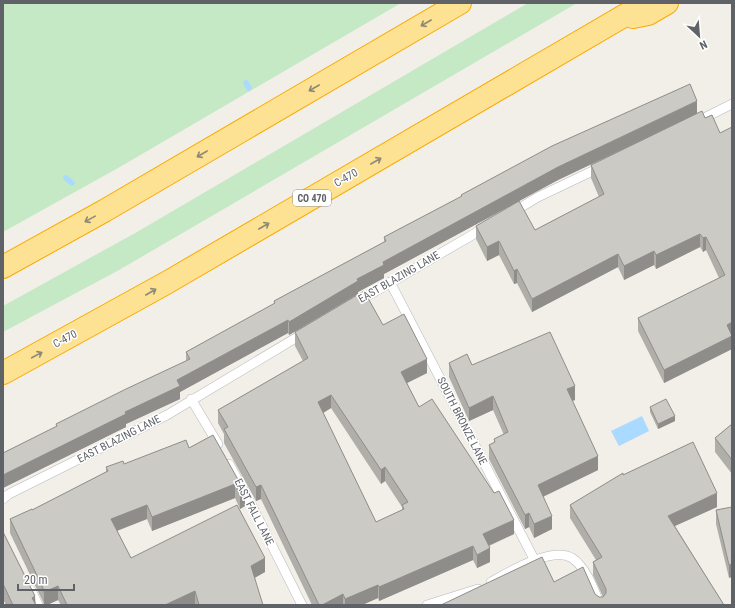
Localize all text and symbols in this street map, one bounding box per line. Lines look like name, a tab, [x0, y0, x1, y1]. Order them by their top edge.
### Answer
north arrow	[679, 16, 719, 56]
one-way arrow	[421, 19, 433, 27]
text: N	[697, 37, 709, 52]
one-way arrow	[308, 85, 320, 93]
one-way arrow	[197, 150, 208, 158]
one-way arrow	[370, 156, 382, 164]
street label: C-470	[332, 166, 360, 190]
road number: CO 470	[293, 190, 331, 206]
one-way arrow	[84, 216, 96, 224]
one-way arrow	[258, 222, 270, 230]
street label: EAST BLAZING LANE	[356, 248, 442, 306]
one-way arrow	[145, 287, 157, 295]
street label: C-470	[51, 327, 79, 351]
one-way arrow	[31, 350, 43, 358]
street label: SOUTH BRONZE LANE	[434, 375, 490, 467]
street label: EAST BLAZING LANE	[75, 412, 163, 466]
street label: EAST FALL LANE	[232, 476, 277, 548]
scale bar	[18, 566, 74, 592]
text: 20 m	[24, 573, 48, 587]

